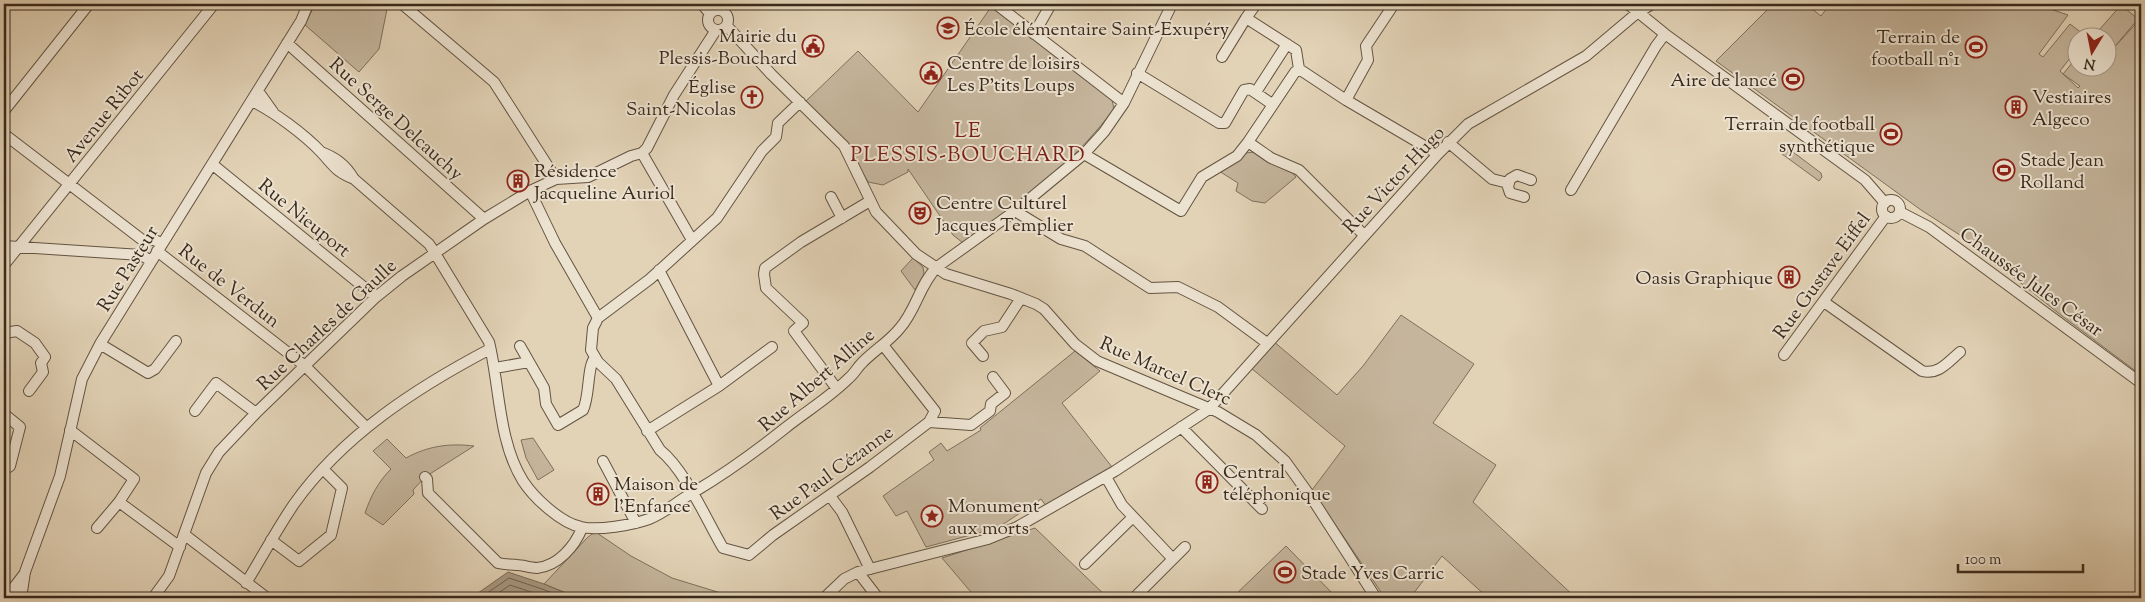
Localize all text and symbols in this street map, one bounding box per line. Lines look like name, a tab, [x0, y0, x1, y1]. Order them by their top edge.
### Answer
school or university icon: École élémentaire Saint-Exupéry	[936, 16, 960, 40]
place label: École élémentaire Saint-Exupéry	[964, 17, 1230, 44]
place label: Mairie du Plessis-Bouchard	[659, 24, 797, 73]
place label: Terrain de football n°1	[1871, 25, 1961, 74]
north arrow	[2068, 28, 2118, 78]
public building icon: Mairie du Plessis-Bouchard	[801, 34, 825, 58]
sports icon: Terrain de football n°1	[1964, 35, 1988, 59]
place label: Centre de loisirs Les P'tits Loups	[947, 51, 1080, 100]
street label: Rue Serge Delcauchy	[322, 52, 469, 188]
text: N	[2083, 52, 2097, 74]
public building icon: Centre de loisirs Les P'tits Loups	[919, 61, 943, 85]
street label: Avenue Ribot	[59, 64, 151, 169]
sports icon: Aire de lancé	[1781, 67, 1805, 91]
place label: Aire de lancé	[1670, 68, 1777, 95]
place label: Église Saint-Nicolas	[626, 75, 736, 124]
church icon: Église Saint-Nicolas	[740, 85, 764, 109]
place label: Vestiaires Algeco	[2032, 85, 2111, 134]
building icon: Vestiaires Algeco	[2004, 95, 2028, 119]
place label: Terrain de football synthétique	[1724, 112, 1875, 161]
district label: LE PLESSIS-BOUCHARD	[850, 117, 1086, 171]
street label: Rue Victor Hugo	[1338, 121, 1452, 241]
sports icon: Terrain de football synthétique	[1879, 122, 1903, 146]
place label: Stade Jean Rolland	[2020, 148, 2104, 197]
sports icon: Stade Jean Rolland	[1992, 158, 2016, 182]
place label: Résidence Jacqueline Auriol	[533, 159, 675, 208]
building icon: Résidence Jacqueline Auriol	[506, 169, 530, 193]
street label: Rue Nieuport	[252, 173, 356, 265]
place label: Centre Culturel Jacques Templier	[935, 191, 1073, 240]
theatre icon: Centre Culturel Jacques Templier	[908, 201, 932, 225]
street label: Rue Gustave Eiffel	[1768, 208, 1878, 345]
street label: Rue Pasteur	[92, 221, 166, 318]
street label: Chaussée Jules César	[1953, 222, 2108, 344]
street label: Rue de Verdun	[172, 239, 285, 335]
street label: Rue Charles de Gaulle	[252, 254, 404, 398]
building icon: Oasis Graphique	[1777, 265, 1801, 289]
place label: Oasis Graphique	[1635, 266, 1773, 293]
street label: Rue Albert Alline	[754, 323, 882, 439]
street label: Rue Marcel Clerc	[1095, 331, 1236, 414]
street label: Rue Paul Cézanne	[765, 420, 900, 528]
place label: Central téléphonique	[1223, 460, 1331, 509]
building icon: Central téléphonique	[1195, 470, 1219, 494]
place label: Maison de l'Enfance	[614, 472, 698, 521]
building icon: Maison de l'Enfance	[586, 482, 610, 506]
place label: Monument aux morts	[948, 494, 1040, 543]
place icon: Monument aux morts	[920, 504, 944, 528]
scale bar	[1958, 542, 2082, 574]
text: 100 m	[1965, 550, 2002, 571]
sports icon: Stade Yves Carric	[1273, 560, 1297, 584]
place label: Stade Yves Carric	[1301, 561, 1445, 588]

